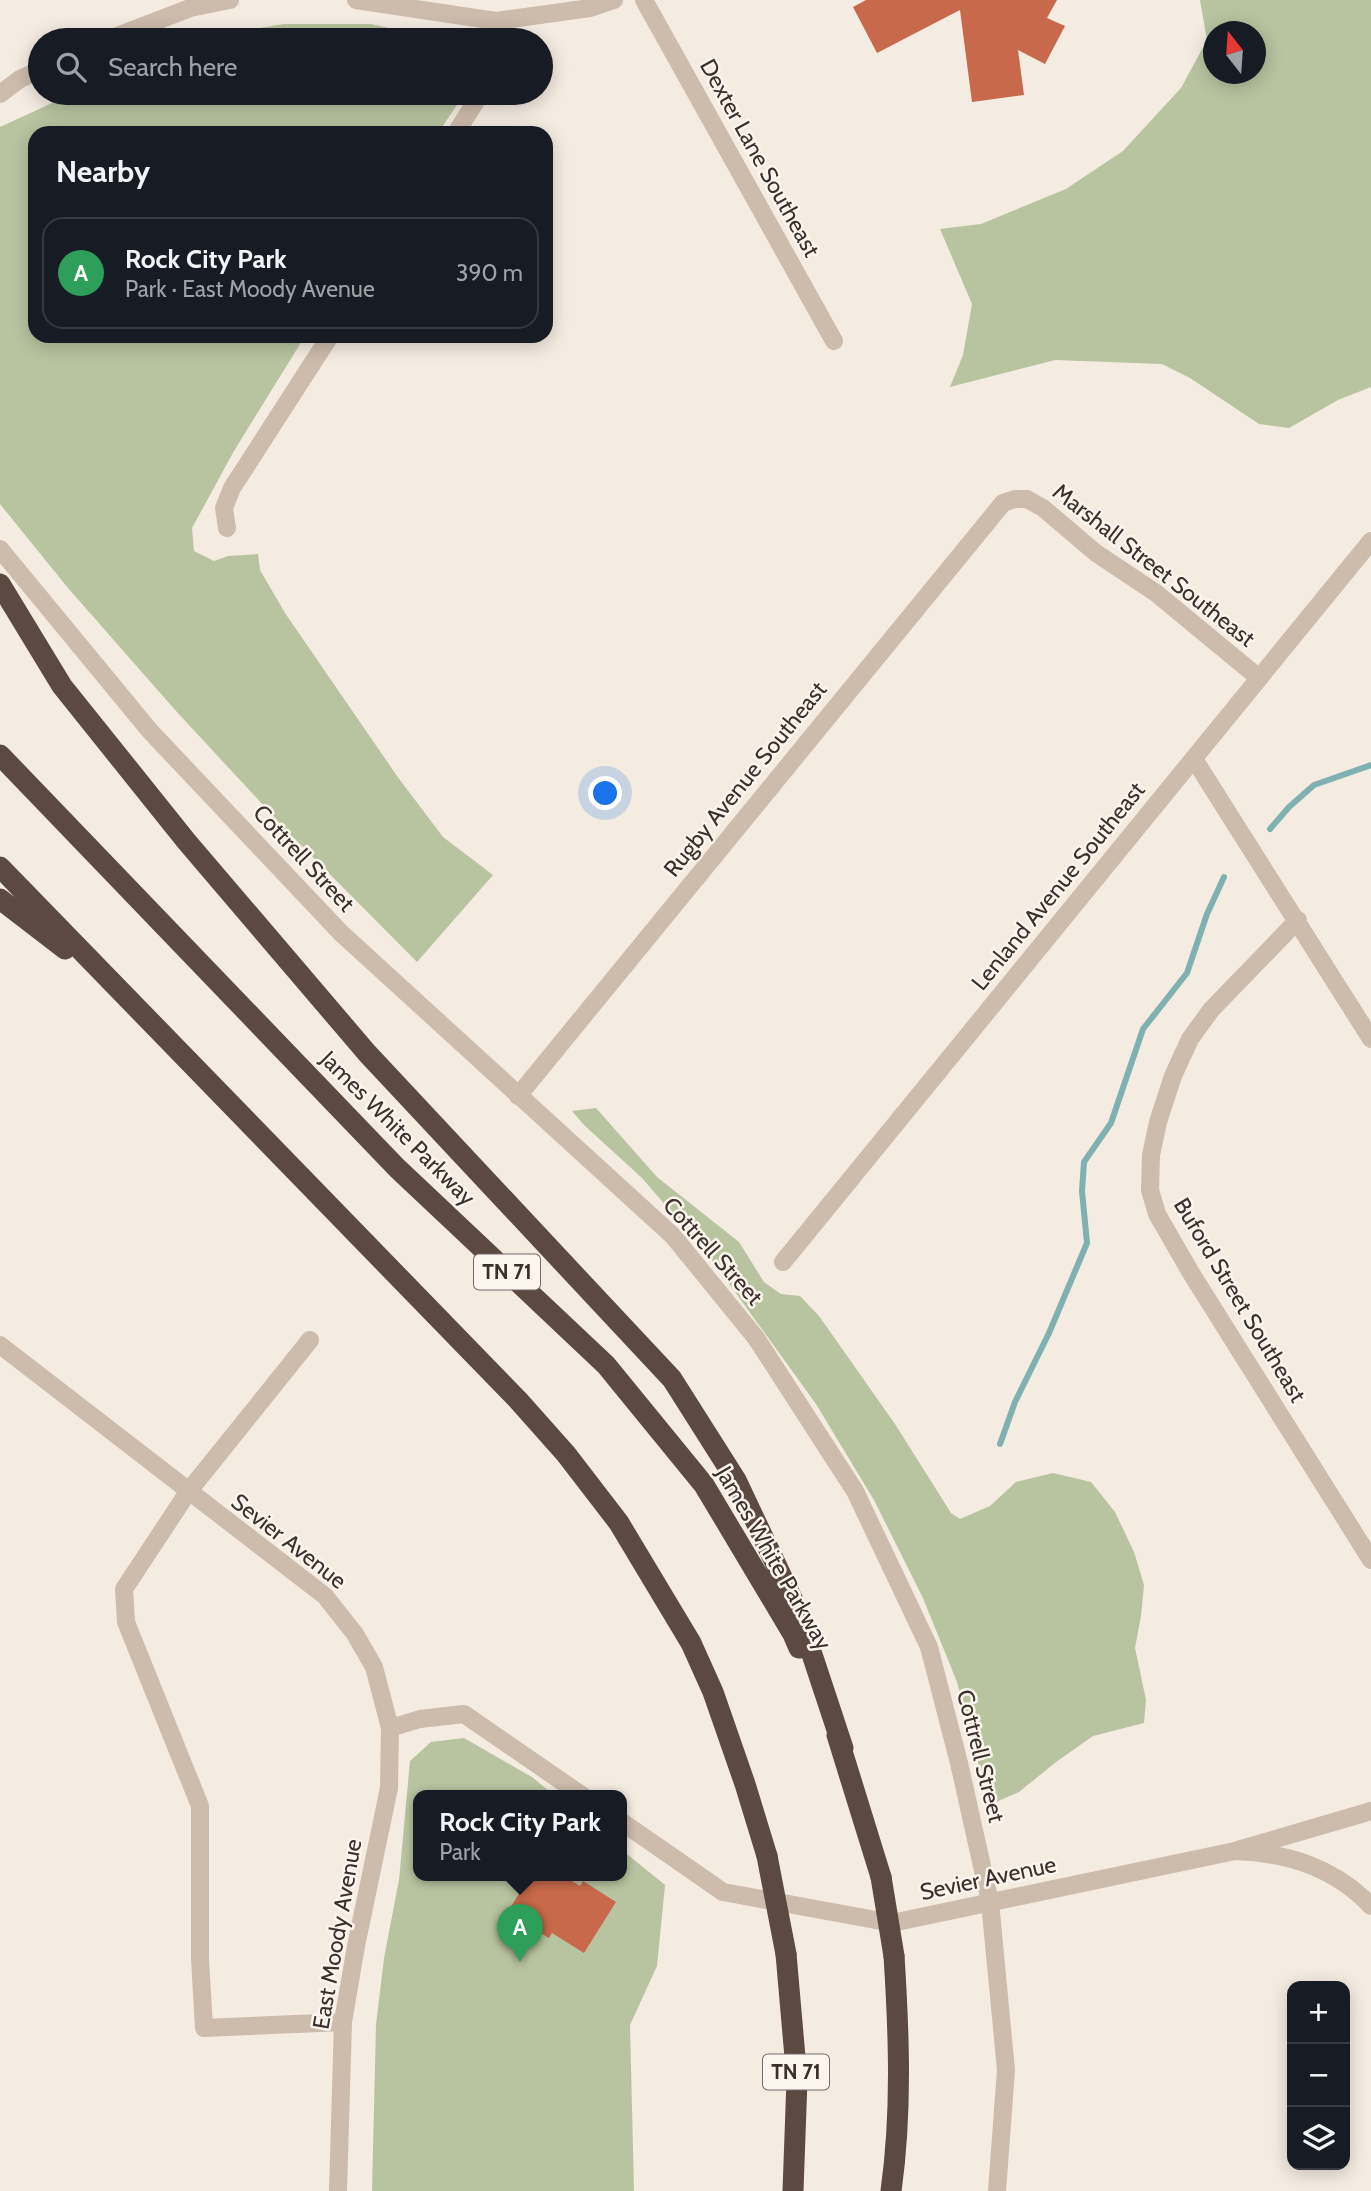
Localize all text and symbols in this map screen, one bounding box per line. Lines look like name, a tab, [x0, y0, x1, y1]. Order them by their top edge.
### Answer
north arrow	[1203, 21, 1266, 84]
search box	[28, 28, 553, 105]
icon: search	[52, 48, 90, 86]
text: Search here	[108, 51, 237, 83]
street label: Dexter Lane Southeast	[694, 54, 826, 262]
text: Nearby	[56, 153, 150, 190]
text: Rock City Park	[125, 243, 287, 275]
text: A	[74, 259, 88, 287]
text: 390 m	[456, 259, 523, 287]
text: Park · East Moody Avenue	[125, 275, 375, 303]
street label: Marshall Street Southeast	[1047, 477, 1261, 653]
street label: Rugby Avenue Southeast	[658, 676, 832, 882]
your location	[588, 776, 622, 810]
street label: Lenland Avenue Southeast	[965, 776, 1151, 996]
street label: Cottrell Street	[247, 799, 361, 917]
street label: James White Parkway	[314, 1044, 481, 1211]
street label: Cottrell Street	[657, 1191, 769, 1311]
street label: Buford Street Southeast	[1168, 1193, 1312, 1407]
road number: TN 71	[474, 1254, 540, 1290]
street label: James White Parkway	[710, 1460, 838, 1655]
street label: Sevier Avenue	[226, 1487, 352, 1595]
street label: Cottrell Street	[951, 1687, 1011, 1825]
popup	[413, 1790, 627, 1881]
text: Rock City Park	[439, 1806, 601, 1838]
street label: East Moody Avenue	[307, 1837, 368, 2031]
text: Park	[439, 1838, 481, 1866]
street label: Sevier Avenue	[917, 1850, 1059, 1906]
pin: A	[497, 1904, 543, 1962]
map controls	[1287, 1981, 1350, 2170]
button: +	[1287, 1981, 1350, 2044]
button: −	[1287, 2044, 1350, 2107]
road number: TN 71	[763, 2054, 829, 2090]
button: layers	[1287, 2107, 1350, 2170]

